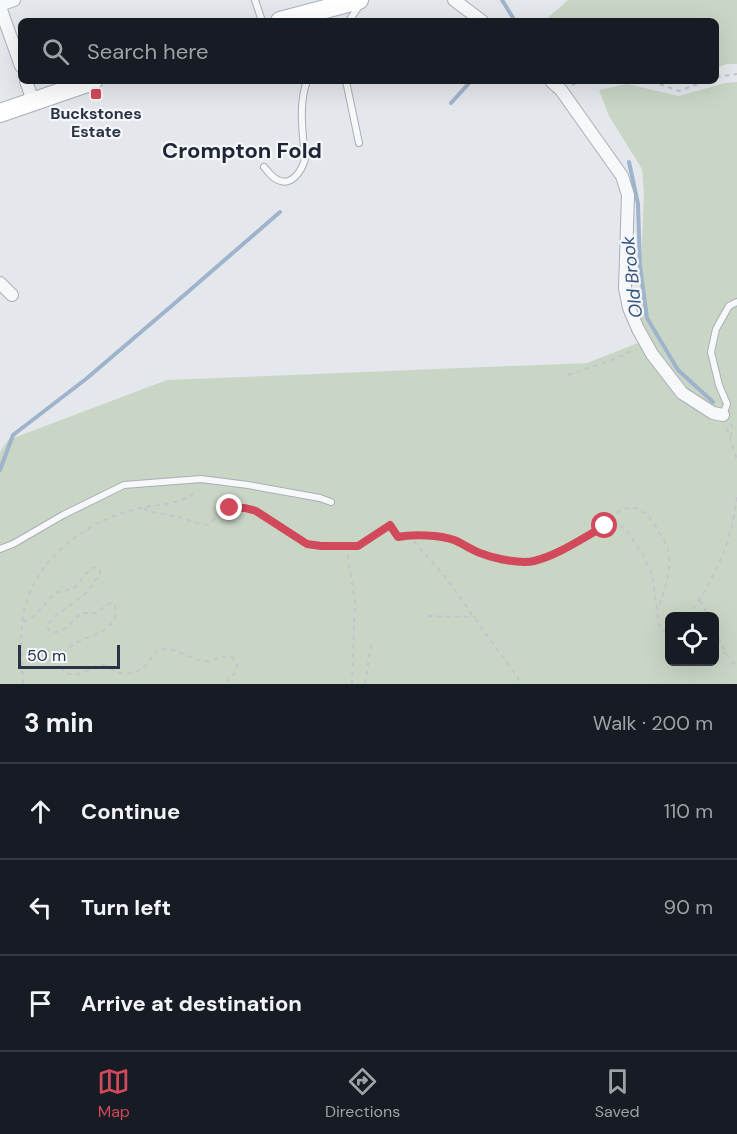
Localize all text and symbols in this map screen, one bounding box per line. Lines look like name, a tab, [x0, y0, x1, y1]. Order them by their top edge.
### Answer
search box	[18, 18, 719, 84]
icon: search	[39, 35, 72, 68]
text: Search here	[87, 37, 208, 66]
marker: Buckstones Estate	[89, 87, 103, 101]
place label: Buckstones Estate	[50, 103, 142, 142]
district label: Crompton Fold	[162, 136, 322, 165]
water label: Old Brook	[616, 234, 648, 319]
route end	[216, 494, 242, 520]
route start	[591, 512, 617, 538]
map controls	[665, 612, 719, 666]
button: locate	[665, 612, 719, 666]
scale bar	[18, 642, 120, 670]
text: 50 m	[27, 645, 66, 666]
text: 3 min	[24, 706, 93, 740]
text: Walk · 200 m	[593, 710, 713, 736]
icon: ahead	[24, 795, 57, 828]
text: Continue	[81, 797, 180, 826]
text: 110 m	[664, 798, 713, 824]
icon: left	[24, 891, 57, 924]
text: Turn left	[81, 893, 171, 922]
text: 90 m	[664, 894, 713, 920]
icon: arrive	[24, 987, 57, 1020]
text: Arrive at destination	[81, 989, 302, 1018]
tab: Map	[97, 1065, 130, 1122]
tab: Directions	[325, 1065, 400, 1122]
tab: Saved	[595, 1065, 640, 1122]

